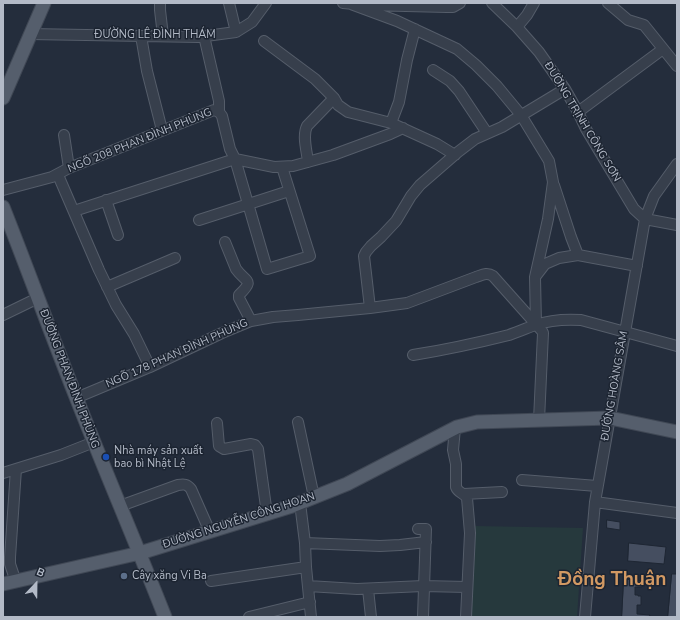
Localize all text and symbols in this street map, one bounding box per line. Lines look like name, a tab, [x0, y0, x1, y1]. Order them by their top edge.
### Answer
street label: ĐƯỜNG LÊ ĐÌNH THÁM	[94, 28, 216, 42]
street label: ĐƯỜNG TRỊNH CÔNG SƠN	[541, 60, 623, 184]
street label: NGÕ 208 PHAN ĐÌNH PHÙNG	[66, 106, 214, 176]
street label: ĐƯỜNG PHAN ĐÌNH PHÙNG	[36, 308, 102, 450]
street label: NGÕ 178 PHAN ĐÌNH PHÙNG	[104, 317, 250, 391]
street label: ĐƯỜNG HOÀNG SÂM	[599, 330, 631, 442]
place label: Nhà máy sản xuất bao bì Nhật Lệ	[114, 444, 203, 470]
marker: Nhà máy sản xuất bao bì Nhật Lệ	[101, 452, 111, 462]
street label: ĐƯỜNG NGUYỄN CÔNG HOAN	[161, 490, 317, 552]
north arrow	[16, 564, 56, 604]
text: B	[34, 564, 47, 581]
place label: Cây xăng Vi Ba	[132, 569, 207, 583]
district label: Đồng Thuận	[558, 569, 666, 591]
marker: Cây xăng Vi Ba	[119, 571, 129, 581]

